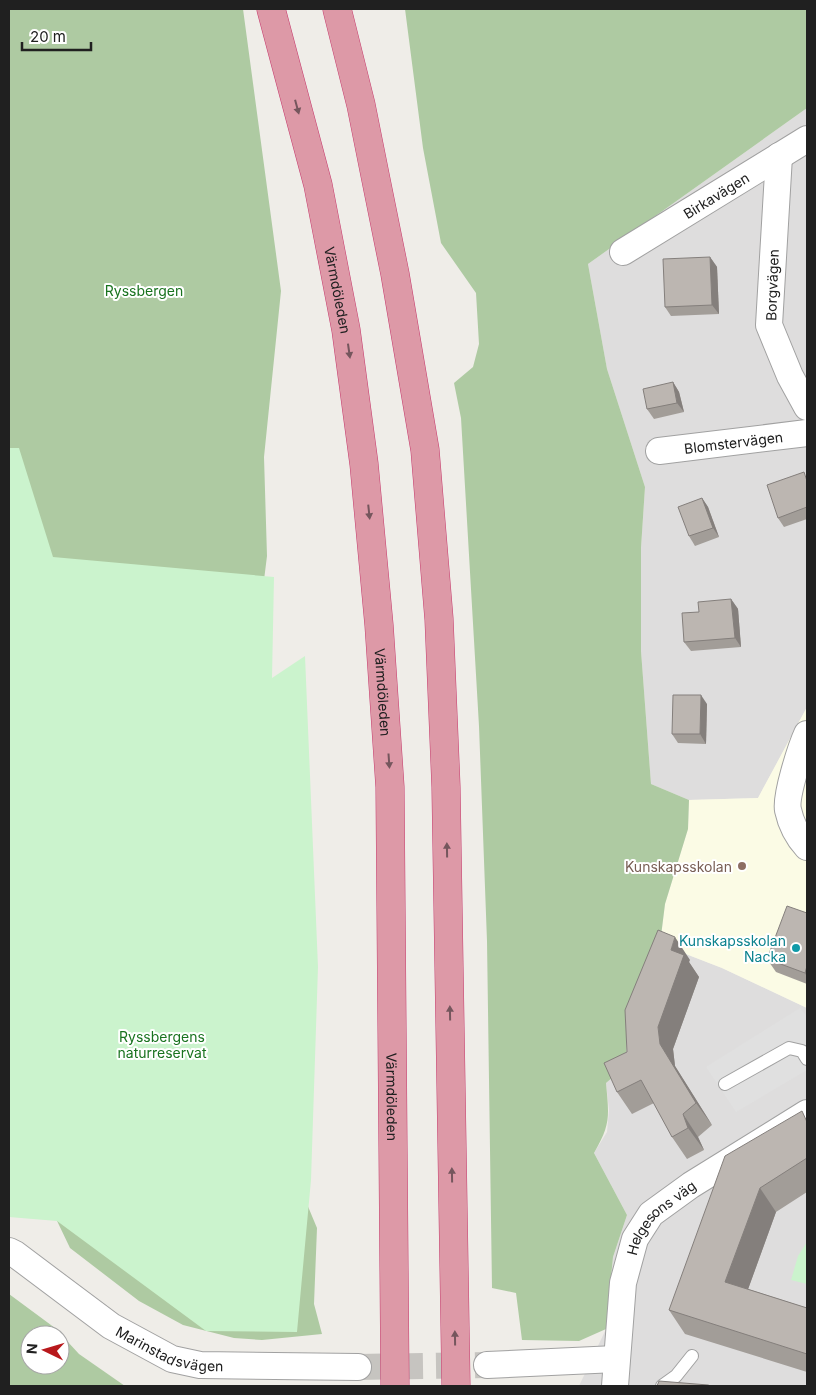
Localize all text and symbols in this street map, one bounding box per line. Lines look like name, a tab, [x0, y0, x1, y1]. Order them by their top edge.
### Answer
scale bar	[22, 20, 91, 52]
text: 20 m	[30, 27, 66, 46]
one-way arrow	[294, 99, 302, 114]
street label: Birkavägen	[680, 168, 752, 222]
street label: Värmdöleden	[322, 245, 355, 335]
street label: Borgvägen	[762, 249, 782, 321]
park label: Ryssbergen	[105, 282, 183, 299]
one-way arrow	[345, 343, 353, 359]
street label: Blomstervägen	[683, 428, 784, 456]
one-way arrow	[365, 505, 373, 521]
street label: Värmdöleden	[372, 647, 395, 737]
one-way arrow	[385, 754, 393, 770]
one-way arrow	[443, 842, 451, 858]
place label: Kunskapsskolan	[625, 858, 732, 875]
marker: Kunskapsskolan	[736, 860, 748, 872]
place label: Kunskapsskolan Nacka	[679, 932, 786, 965]
marker: Kunskapsskolan Nacka	[790, 942, 802, 954]
one-way arrow	[446, 1004, 454, 1020]
park label: Ryssbergens naturreservat	[118, 1028, 207, 1061]
street label: Värmdöleden	[384, 1053, 401, 1141]
one-way arrow	[448, 1167, 456, 1183]
street label: Helgesons väg	[623, 1176, 699, 1257]
street label: Marinstadsvägen	[113, 1322, 224, 1374]
north arrow	[20, 1325, 70, 1375]
one-way arrow	[451, 1329, 459, 1345]
text: N	[23, 1343, 40, 1355]

